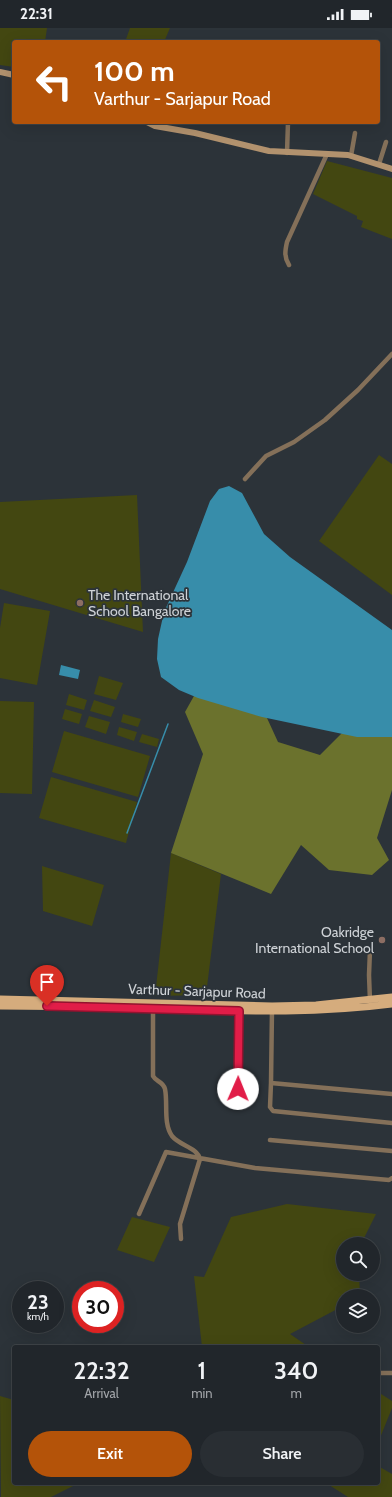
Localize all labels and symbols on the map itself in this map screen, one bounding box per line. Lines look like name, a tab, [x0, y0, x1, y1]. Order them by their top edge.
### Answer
place label: The International School Bangalore	[88, 586, 191, 620]
marker: The International School Bangalore	[75, 598, 85, 608]
place label: Oakridge International School	[255, 923, 375, 957]
marker: Oakridge International School	[377, 935, 387, 945]
pin	[30, 965, 64, 1006]
street label: Varthur - Sarjapur Road	[128, 980, 266, 1002]
position arrow	[217, 1068, 259, 1110]
speed limit sign: 30	[72, 1281, 124, 1333]

